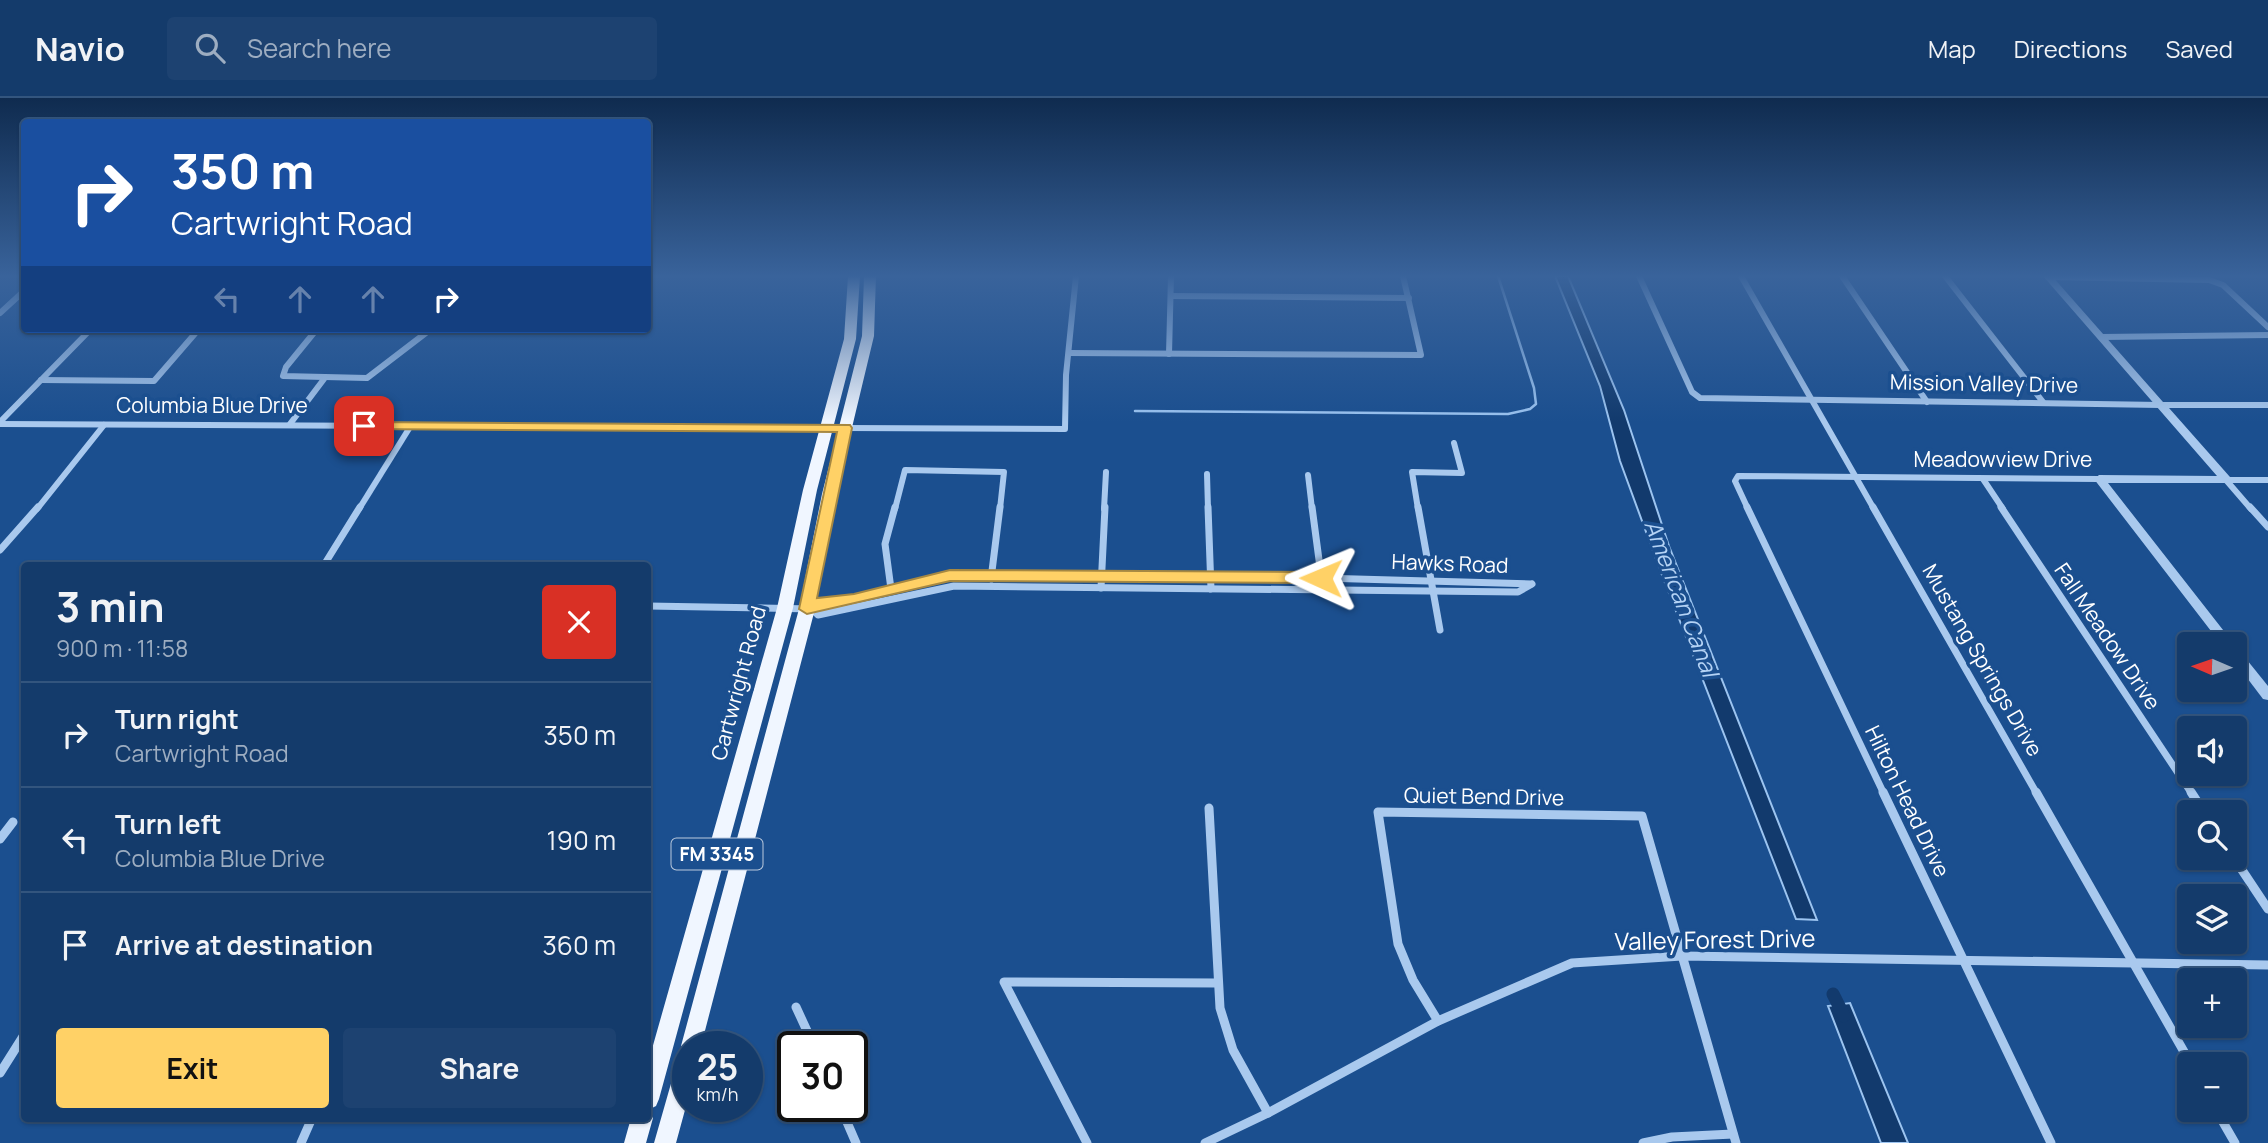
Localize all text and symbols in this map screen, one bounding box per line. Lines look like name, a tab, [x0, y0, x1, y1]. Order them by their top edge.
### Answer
search box	[167, 17, 657, 80]
text: Navio	[35, 26, 125, 71]
icon: search	[191, 29, 229, 67]
text: Search here	[247, 30, 391, 66]
text: Map	[1928, 32, 1976, 65]
text: Directions	[2014, 32, 2127, 65]
text: Saved	[2165, 32, 2233, 65]
text: 350 m	[171, 137, 314, 204]
icon: right	[56, 147, 147, 238]
text: Cartwright Road	[171, 201, 413, 245]
icon: left	[208, 280, 246, 318]
icon: ahead	[281, 280, 319, 318]
icon: ahead	[354, 280, 392, 318]
icon: right	[427, 280, 465, 318]
street label: Mission Valley Drive	[1890, 367, 2078, 399]
street label: Columbia Blue Drive	[116, 391, 308, 419]
pin	[334, 396, 394, 456]
icon: arrive	[345, 407, 383, 445]
street label: Meadowview Drive	[1914, 445, 2092, 473]
water label: American Canal	[1637, 515, 1728, 684]
position arrow	[1284, 541, 1358, 615]
street label: Hawks Road	[1391, 547, 1509, 579]
street label: Fall Meadow Drive	[2049, 557, 2167, 715]
street label: Mustang Springs Drive	[1917, 559, 2049, 761]
text: 3 min	[56, 577, 165, 635]
button: close	[542, 585, 616, 659]
street label: Cartwright Road	[704, 603, 772, 763]
text: 900 m · 11:58	[56, 632, 188, 664]
north arrow	[2177, 632, 2247, 702]
map controls	[2177, 632, 2247, 1122]
text: Turn right	[115, 701, 239, 737]
icon: right	[56, 716, 94, 754]
button: sound	[2177, 716, 2247, 786]
text: 350 m	[543, 717, 616, 753]
street label: Hilton Head Drive	[1859, 721, 1957, 881]
text: Cartwright Road	[115, 737, 289, 769]
street label: Quiet Bend Drive	[1404, 781, 1564, 811]
button: search	[2177, 800, 2247, 870]
text: Turn left	[115, 806, 222, 842]
icon: left	[56, 821, 94, 859]
text: 190 m	[547, 822, 616, 858]
road number: FM 3345	[672, 838, 762, 870]
text: Columbia Blue Drive	[115, 842, 325, 874]
button: layers	[2177, 884, 2247, 954]
street label: Valley Forest Drive	[1614, 921, 1816, 957]
icon: arrive	[56, 926, 94, 964]
text: Arrive at destination	[115, 927, 373, 963]
text: 360 m	[542, 927, 616, 963]
button: +	[2177, 968, 2247, 1038]
button: Exit	[56, 1028, 329, 1108]
button: Share	[343, 1028, 616, 1108]
speed limit sign: 30	[777, 1031, 868, 1122]
text: 25	[697, 1043, 738, 1091]
button: −	[2177, 1052, 2247, 1122]
text: km/h	[697, 1082, 738, 1106]

